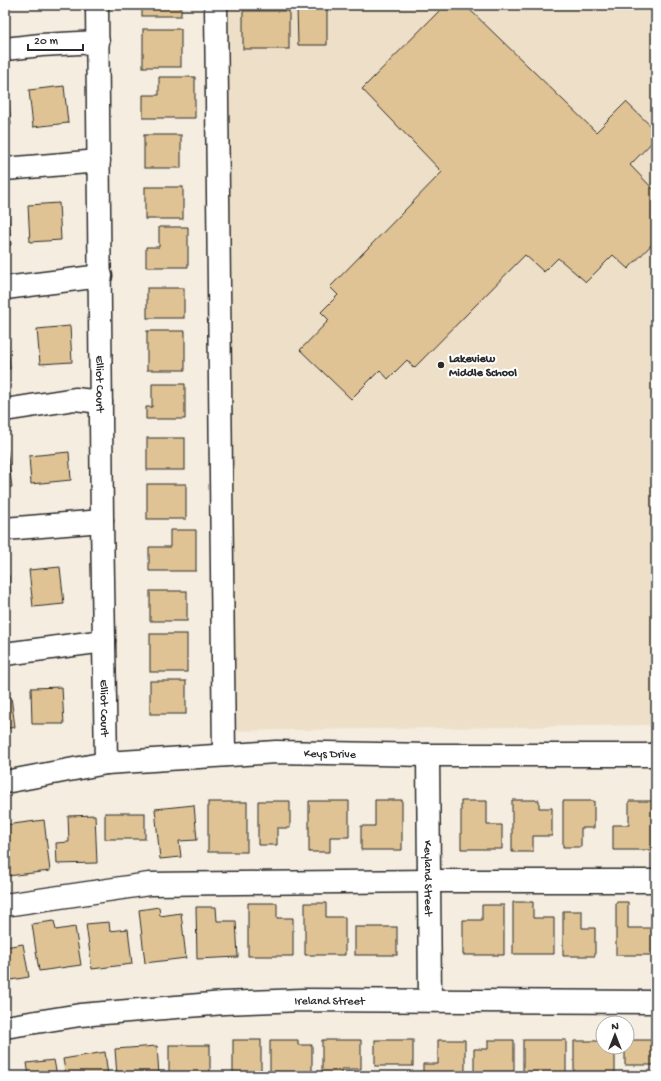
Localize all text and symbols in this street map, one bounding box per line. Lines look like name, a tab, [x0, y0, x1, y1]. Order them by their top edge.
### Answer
scale bar	[28, 26, 83, 52]
text: 20 m	[34, 35, 59, 49]
place label: Lakeview Middle School	[449, 353, 517, 381]
street label: Elliot Court	[91, 355, 106, 414]
marker: Lakeview Middle School	[436, 360, 446, 370]
street label: Elliot Court	[96, 679, 111, 738]
street label: Keys Drive	[304, 748, 357, 763]
street label: Keyland Street	[420, 840, 434, 917]
street label: Ireland Street	[294, 995, 366, 1009]
north arrow	[595, 1015, 635, 1055]
text: N	[611, 1021, 619, 1033]

